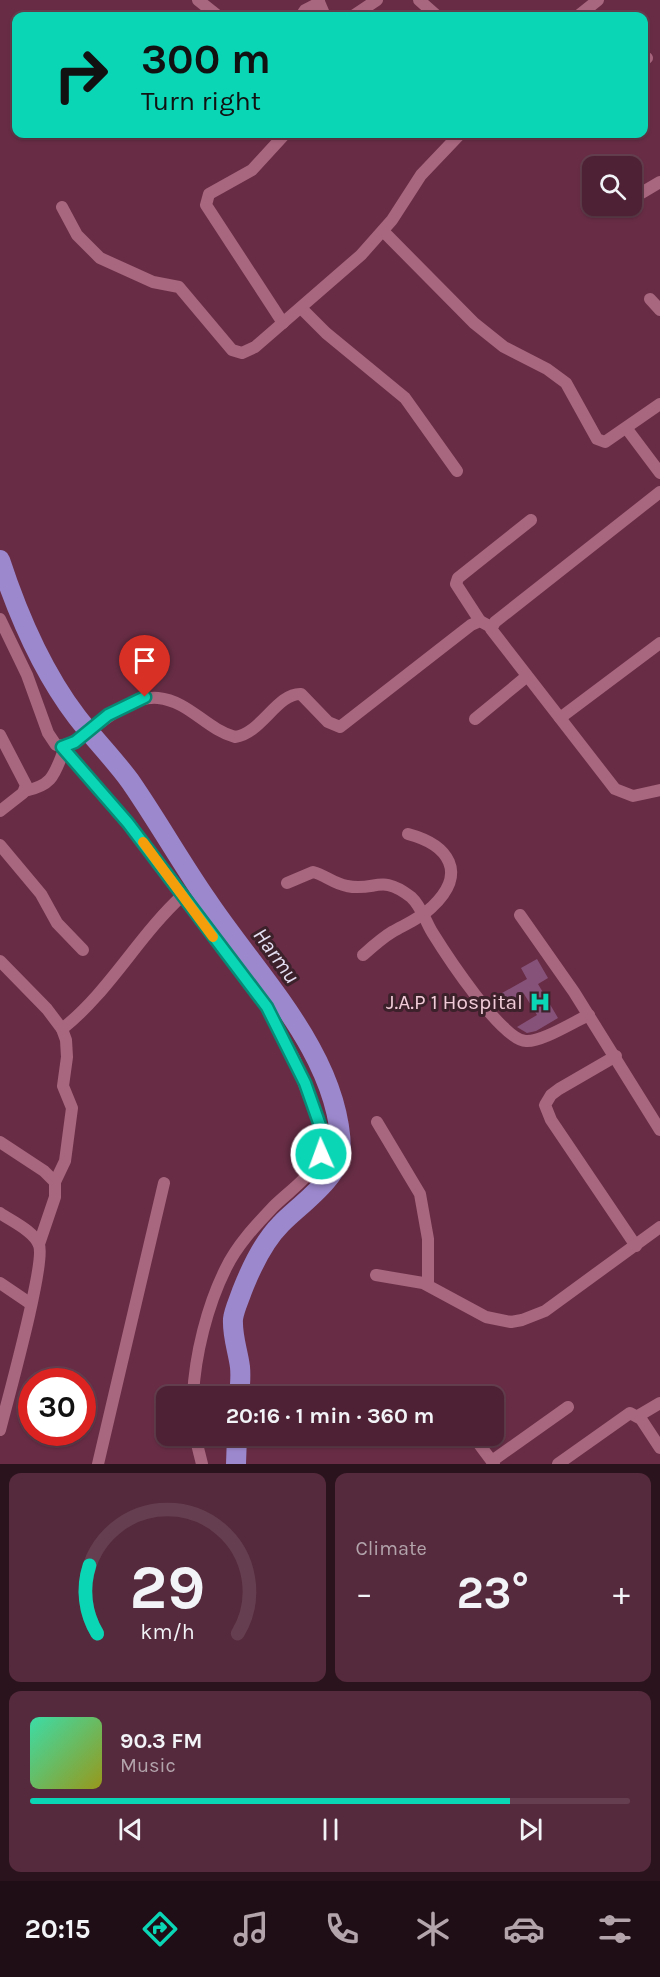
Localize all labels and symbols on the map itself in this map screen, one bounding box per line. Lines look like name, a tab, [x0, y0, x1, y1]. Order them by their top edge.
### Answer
pin	[119, 635, 170, 697]
water label: Harmu	[247, 923, 305, 988]
place label: J.A.P 1 Hospital	[386, 990, 523, 1014]
hospital icon: J.A.P 1 Hospital	[528, 990, 552, 1014]
position arrow	[289, 1122, 353, 1186]
speed limit sign: 30	[18, 1368, 96, 1446]

